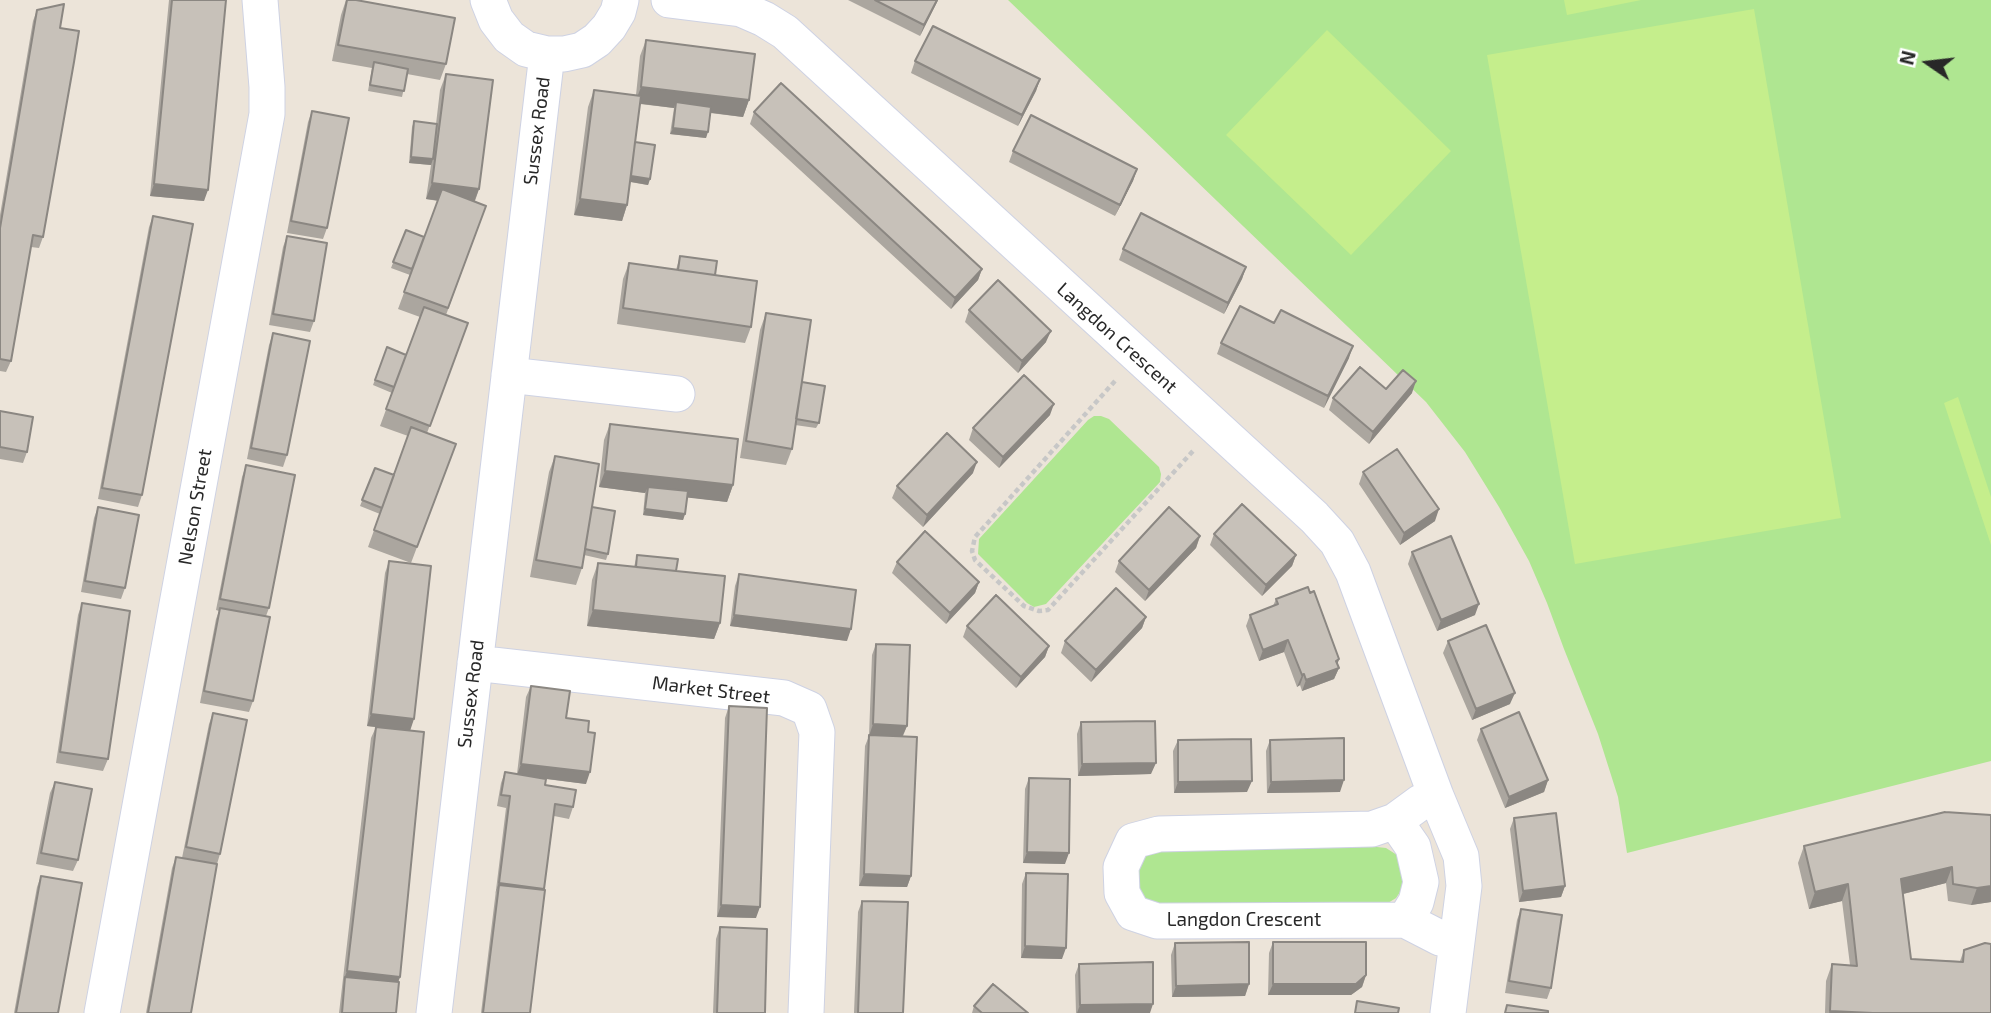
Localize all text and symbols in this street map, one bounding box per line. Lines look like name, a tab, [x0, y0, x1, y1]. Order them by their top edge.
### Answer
north arrow	[1893, 28, 1963, 98]
text: N	[1894, 48, 1920, 67]
street label: Sussex Road	[519, 76, 555, 186]
street label: Langdon Crescent	[1052, 278, 1182, 398]
street label: Nelson Street	[174, 447, 216, 567]
street label: Sussex Road	[453, 639, 489, 749]
street label: Market Street	[651, 671, 771, 709]
street label: Langdon Crescent	[1167, 909, 1321, 931]

